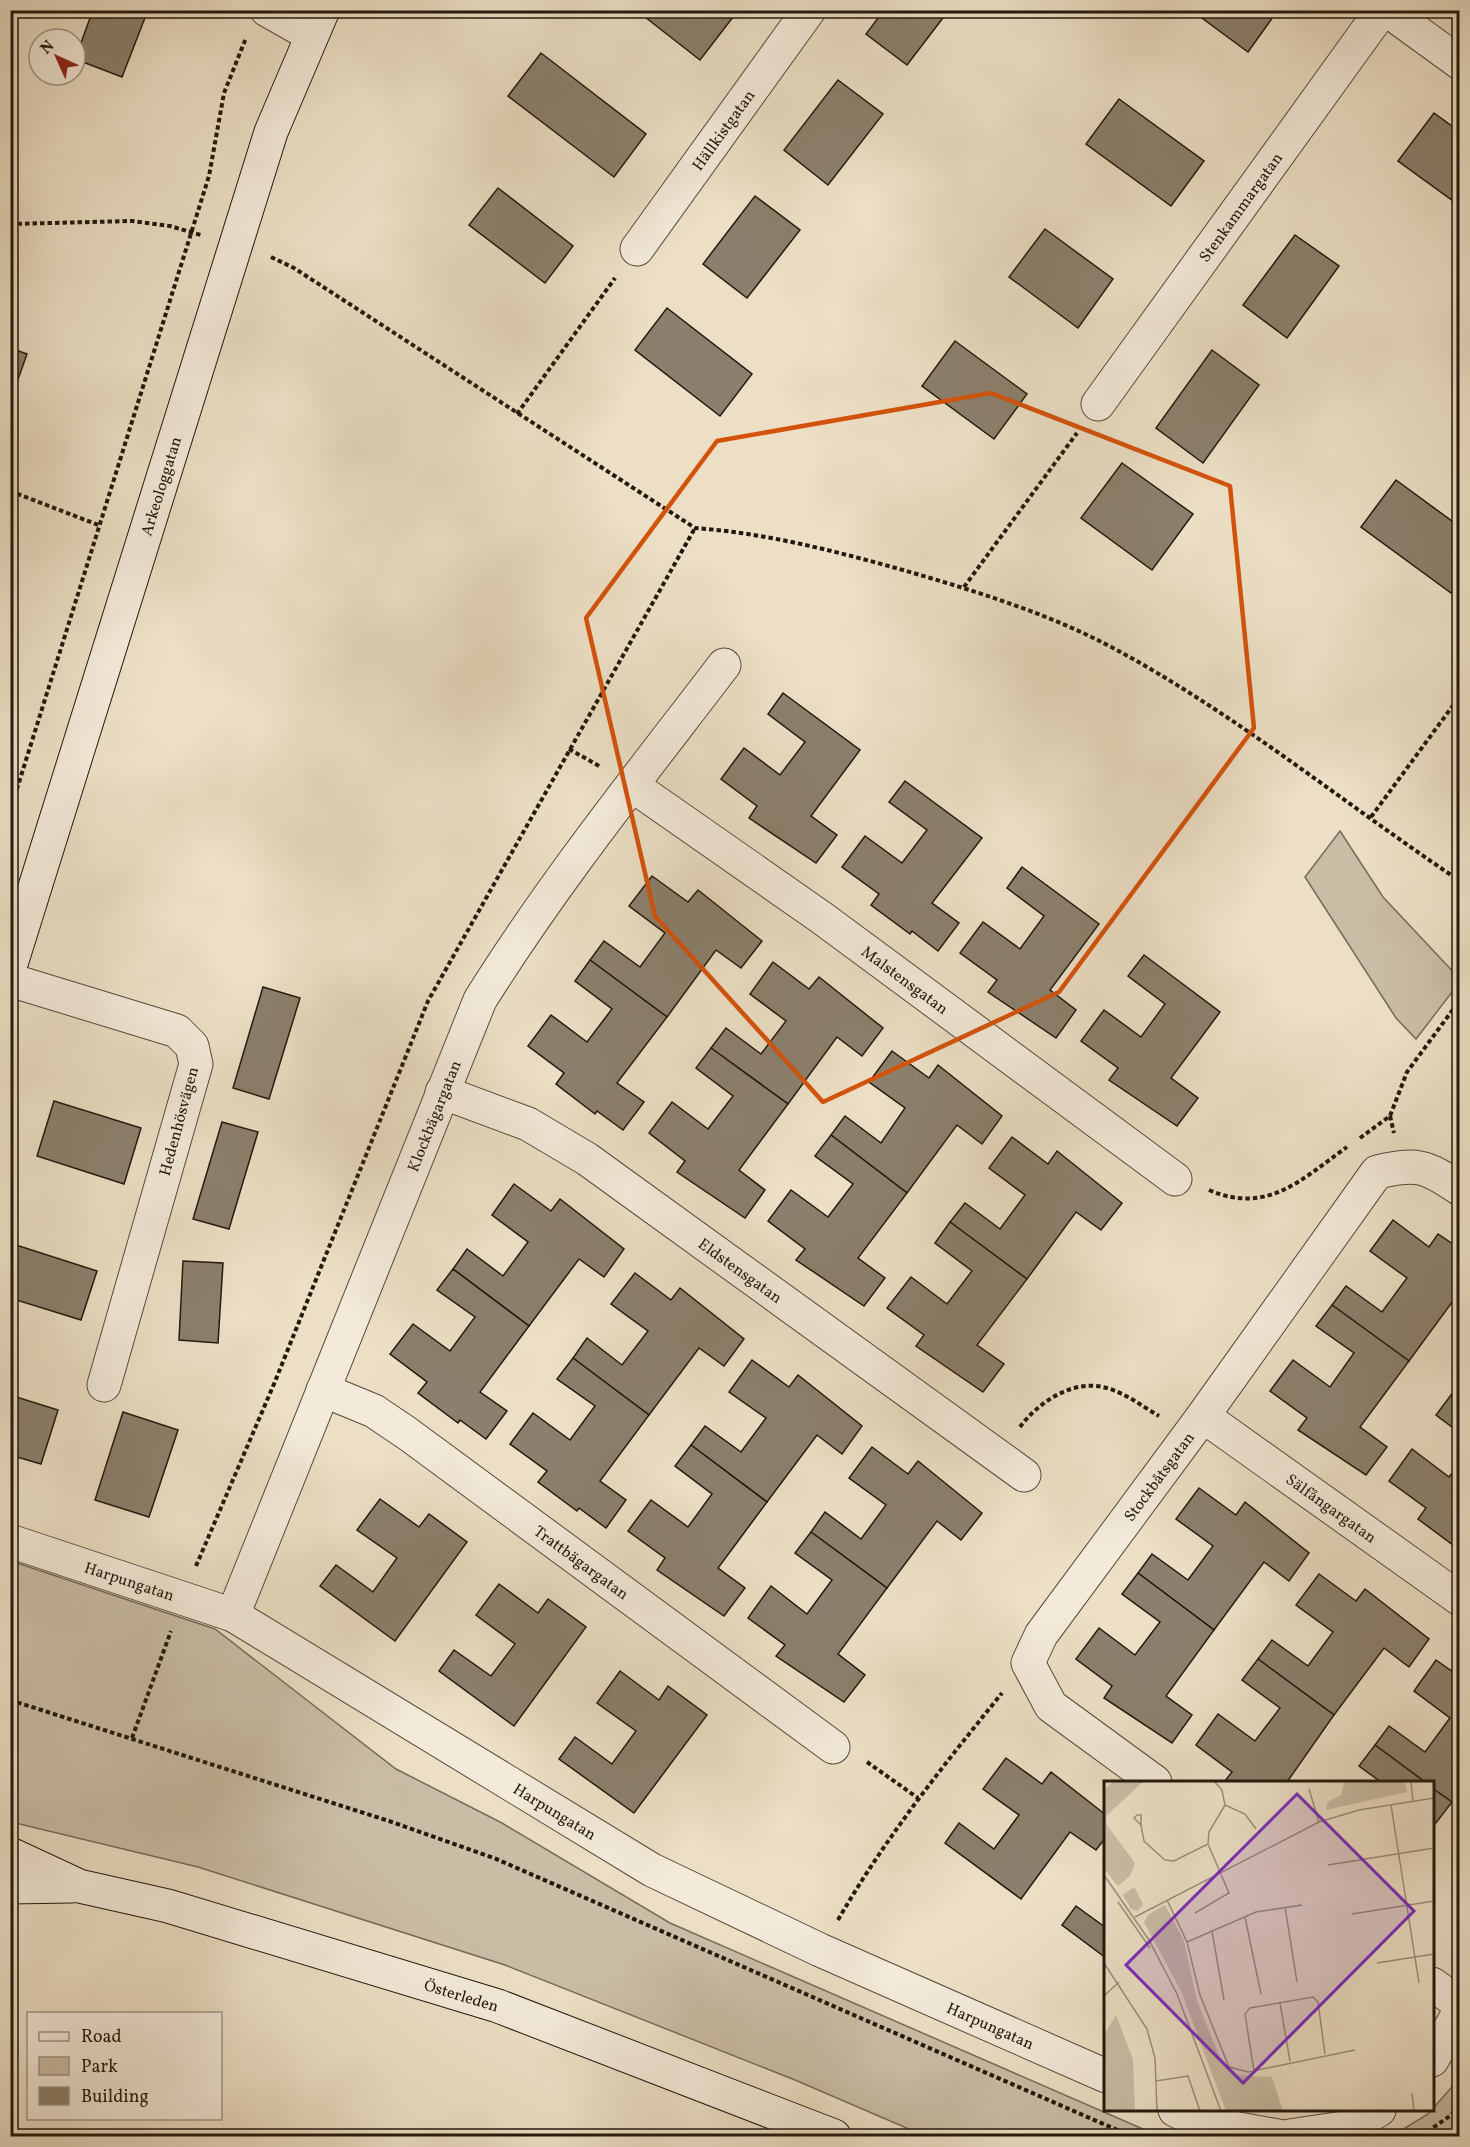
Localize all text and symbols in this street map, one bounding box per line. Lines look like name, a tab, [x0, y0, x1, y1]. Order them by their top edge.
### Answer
north arrow	[27, 27, 87, 87]
text: N	[36, 36, 60, 60]
street label: Hällkistgatan	[688, 86, 761, 176]
street label: Stenkammargatan	[1195, 149, 1289, 267]
street label: Arkeologgatan	[136, 434, 188, 539]
street label: Malstensgatan	[856, 942, 952, 1021]
street label: Klockbägargatan	[403, 1057, 468, 1176]
street label: Hedenhösvägen	[155, 1065, 205, 1179]
street label: Eldstensgatan	[693, 1234, 786, 1310]
street label: Stockbåtsgatan	[1120, 1428, 1201, 1527]
street label: Sälfångargatan	[1281, 1469, 1380, 1549]
street label: Trattbägargatan	[529, 1521, 633, 1606]
street label: Harpungatan	[81, 1557, 177, 1608]
street label: Harpungatan	[508, 1779, 600, 1846]
inset map	[1104, 1781, 1434, 2111]
street label: Österleden	[421, 1975, 501, 2019]
street label: Harpungatan	[943, 1998, 1037, 2056]
legend	[27, 2012, 222, 2120]
text: Road	[81, 2025, 122, 2050]
text: Park	[81, 2055, 118, 2080]
text: Building	[81, 2085, 149, 2110]

